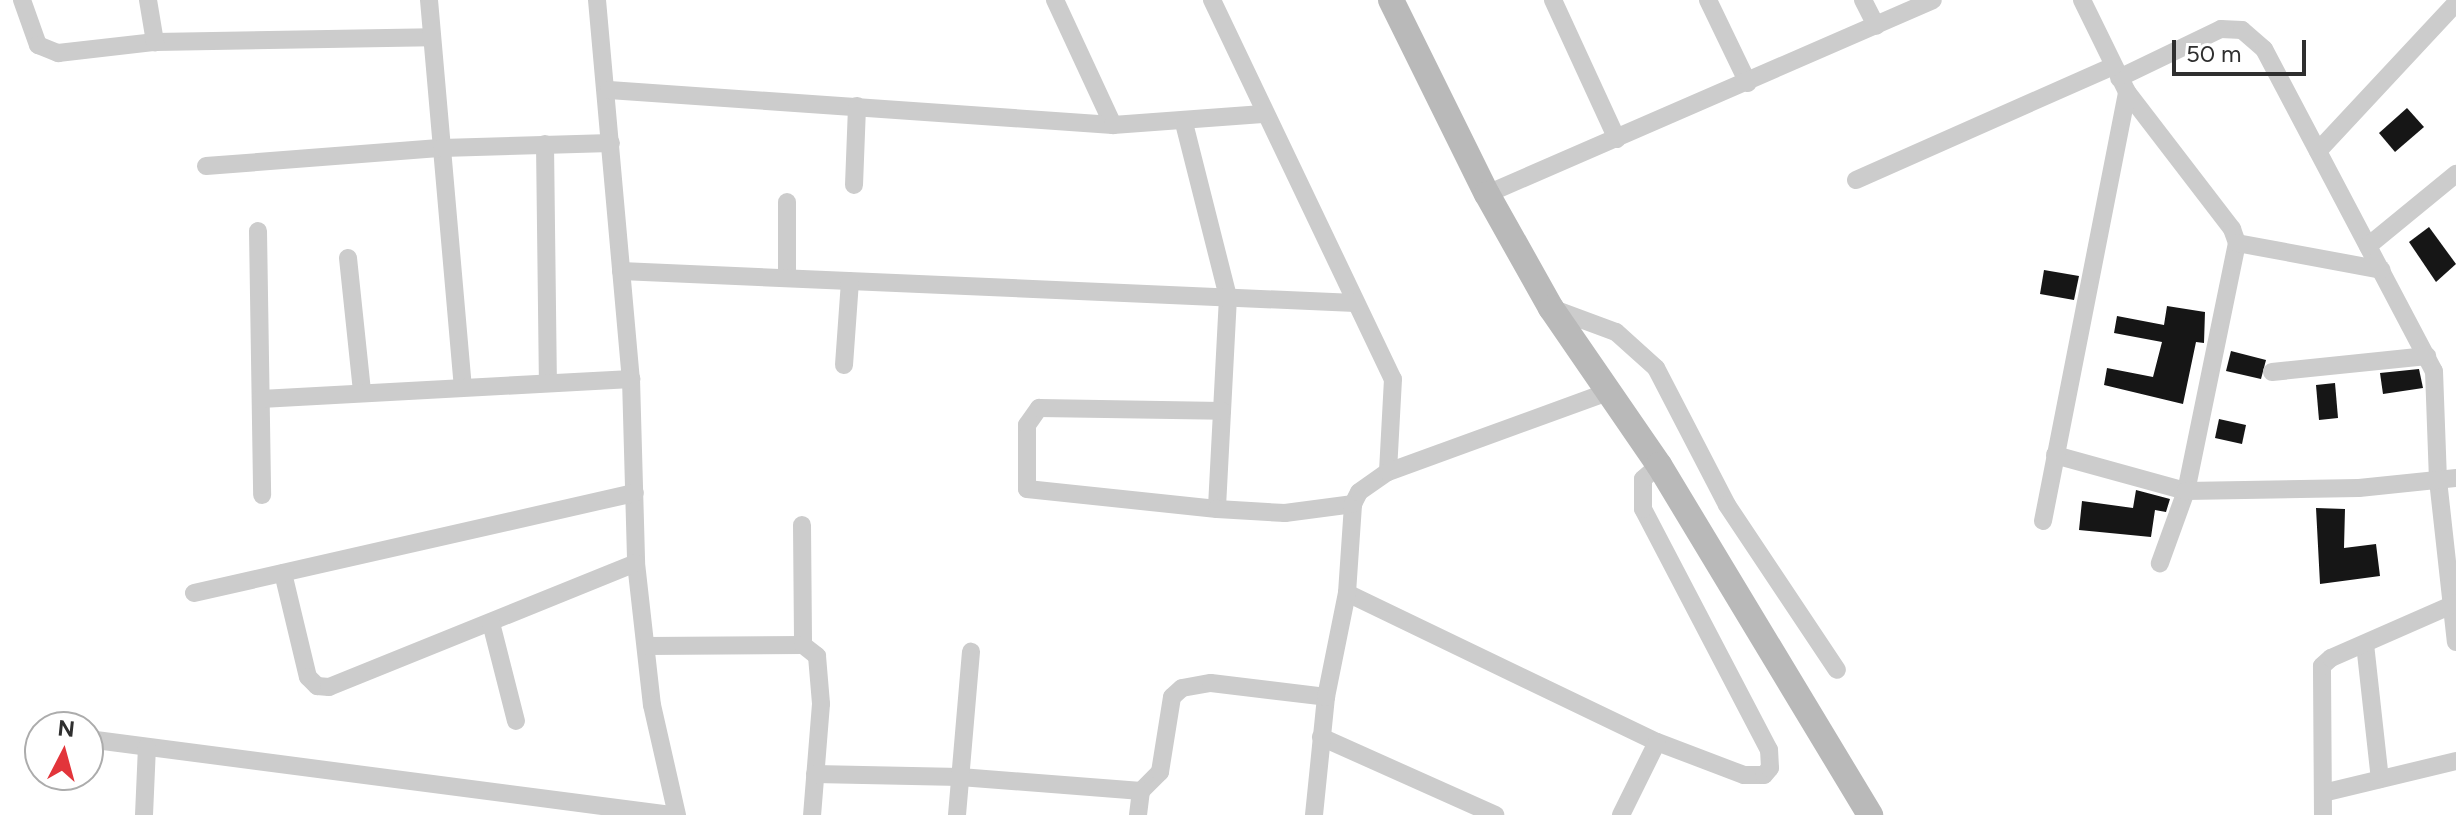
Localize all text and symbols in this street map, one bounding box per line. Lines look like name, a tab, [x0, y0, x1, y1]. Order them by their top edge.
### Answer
scale bar	[2176, 24, 2310, 74]
text: 50 m	[2186, 39, 2242, 68]
north arrow	[24, 711, 104, 791]
text: N	[56, 714, 76, 743]

